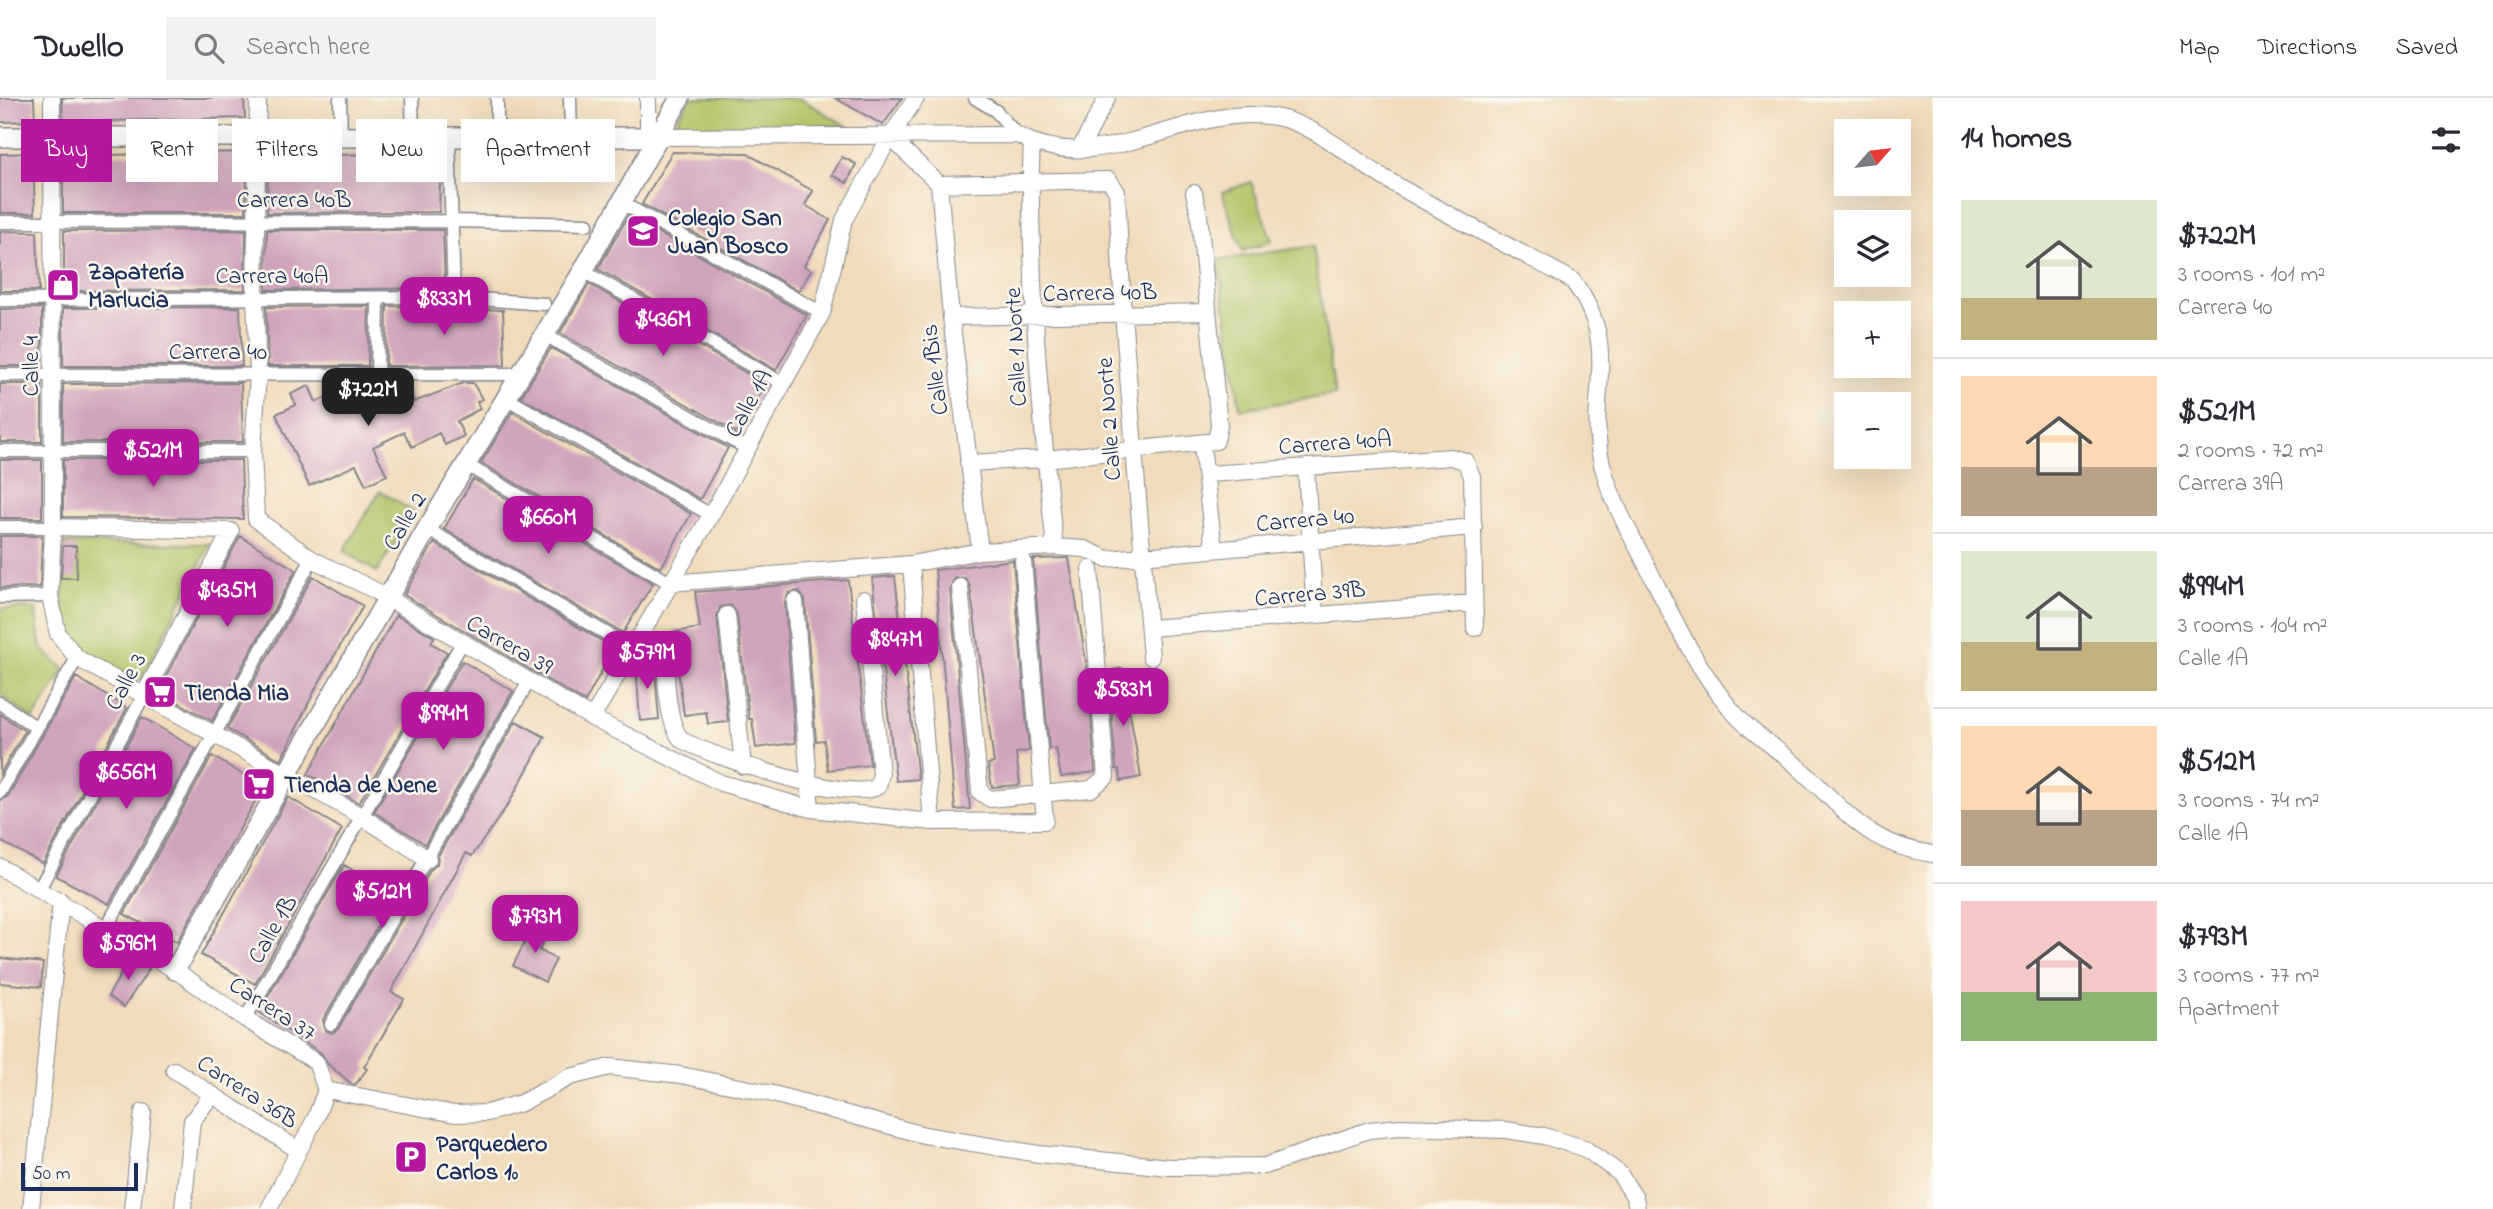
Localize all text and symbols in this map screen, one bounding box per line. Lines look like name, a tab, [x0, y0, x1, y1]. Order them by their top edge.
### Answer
search box	[166, 17, 656, 80]
text: Dwello	[35, 24, 124, 72]
icon: search	[190, 29, 228, 67]
text: Search here	[246, 29, 370, 67]
text: Map	[2179, 31, 2220, 66]
text: Directions	[2258, 31, 2357, 66]
text: Saved	[2395, 31, 2458, 66]
text: 14 homes	[1961, 118, 2072, 162]
chip: Buy	[21, 119, 112, 182]
chip: Rent	[126, 119, 218, 182]
chip: Filters	[232, 119, 342, 182]
chip: New	[356, 119, 447, 182]
chip: Apartment	[461, 119, 615, 182]
north arrow	[1834, 119, 1911, 196]
map controls	[1834, 119, 1911, 469]
icon: filters	[2427, 121, 2465, 159]
street label: Carrera 40B	[237, 184, 351, 219]
place label: Colegio San Juan Bosco	[668, 202, 788, 265]
button: layers	[1834, 210, 1911, 287]
school or university icon: Colegio San Juan Bosco	[624, 212, 662, 250]
text: $722M	[2178, 215, 2257, 259]
icon: home	[2017, 228, 2101, 312]
place label: Zapatería Marlucia	[88, 256, 184, 319]
text: 3 rooms · 101 m²	[2178, 259, 2325, 292]
street label: Carrera 40A	[215, 260, 329, 295]
shop icon: Zapatería Marlucia	[44, 266, 82, 304]
street label: Carrera 40B	[1042, 276, 1158, 313]
pin: $833M	[395, 278, 493, 337]
text: $833M	[416, 283, 472, 316]
street label: Calle 1 Norte	[997, 286, 1038, 407]
text: Carrera 40	[2178, 292, 2272, 325]
pin: $436M	[614, 299, 712, 358]
button: +	[1834, 301, 1911, 378]
text: $436M	[635, 304, 691, 337]
street label: Calle 1Bis	[914, 322, 959, 417]
street label: Calle 4	[15, 335, 50, 396]
street label: Carrera 40	[169, 336, 267, 371]
street label: Calle 2 Norte	[1089, 356, 1132, 482]
street label: Calle 1A	[717, 364, 783, 445]
pin: $722M	[319, 368, 417, 428]
text: $722M	[338, 374, 398, 407]
text: $521M	[2178, 391, 2256, 435]
button: −	[1834, 392, 1911, 469]
icon: home	[2017, 404, 2101, 488]
street label: Carrera 40A	[1277, 423, 1393, 466]
pin: $521M	[104, 430, 202, 489]
text: $521M	[123, 435, 183, 468]
text: 2 rooms · 72 m²	[2178, 435, 2324, 468]
text: Carrera 39A	[2178, 468, 2284, 501]
street label: Calle 2	[375, 486, 437, 558]
pin: $660M	[499, 496, 597, 556]
street label: Carrera 40	[1255, 500, 1356, 543]
text: $660M	[519, 502, 577, 535]
text: $994M	[2178, 566, 2245, 610]
pin: $435M	[178, 570, 276, 629]
street label: Carrera 39B	[1253, 573, 1367, 618]
text: $435M	[197, 575, 257, 608]
icon: home	[2017, 579, 2101, 663]
street label: Carrera 39	[459, 607, 559, 686]
text: 3 rooms · 104 m²	[2178, 610, 2327, 643]
pin: $847M	[846, 618, 944, 678]
text: $847M	[867, 624, 923, 657]
pin: $579M	[598, 632, 696, 691]
text: $579M	[618, 637, 676, 670]
text: Calle 1A	[2178, 643, 2248, 676]
street label: Calle 3	[97, 647, 157, 717]
pin: $583M	[1074, 668, 1172, 728]
supermarket icon: Tienda Mia	[141, 673, 179, 711]
text: $583M	[1093, 674, 1153, 707]
place label: Tienda Mia	[184, 677, 289, 712]
pin: $994M	[394, 692, 492, 752]
text: $994M	[417, 698, 469, 731]
text: $512M	[2178, 741, 2256, 785]
pin: $656M	[77, 752, 175, 811]
icon: home	[2017, 754, 2101, 838]
text: $656M	[95, 757, 157, 790]
supermarket icon: Tienda de Nene	[240, 765, 278, 803]
place label: Tienda de Nene	[284, 769, 438, 804]
text: 3 rooms · 74 m²	[2178, 785, 2320, 818]
text: Calle 1A	[2178, 818, 2248, 851]
pin: $512M	[333, 870, 431, 930]
text: $512M	[352, 876, 412, 909]
street label: Calle 1B	[240, 889, 308, 971]
pin: $793M	[486, 896, 584, 955]
text: $793M	[508, 901, 562, 934]
text: $793M	[2178, 916, 2248, 960]
pin: $596M	[79, 922, 177, 982]
text: $596M	[99, 928, 157, 961]
icon: home	[2017, 929, 2101, 1013]
text: 3 rooms · 77 m²	[2178, 960, 2320, 993]
street label: Carrera 37	[221, 969, 322, 1052]
text: Apartment	[2178, 993, 2279, 1026]
street label: Carrera 36B	[189, 1047, 304, 1139]
place label: Parquedero Carlos 1º	[436, 1128, 547, 1191]
parking icon: Parquedero Carlos 1º	[392, 1138, 430, 1176]
scale bar	[21, 1160, 138, 1192]
text: 50 m	[32, 1161, 71, 1188]

